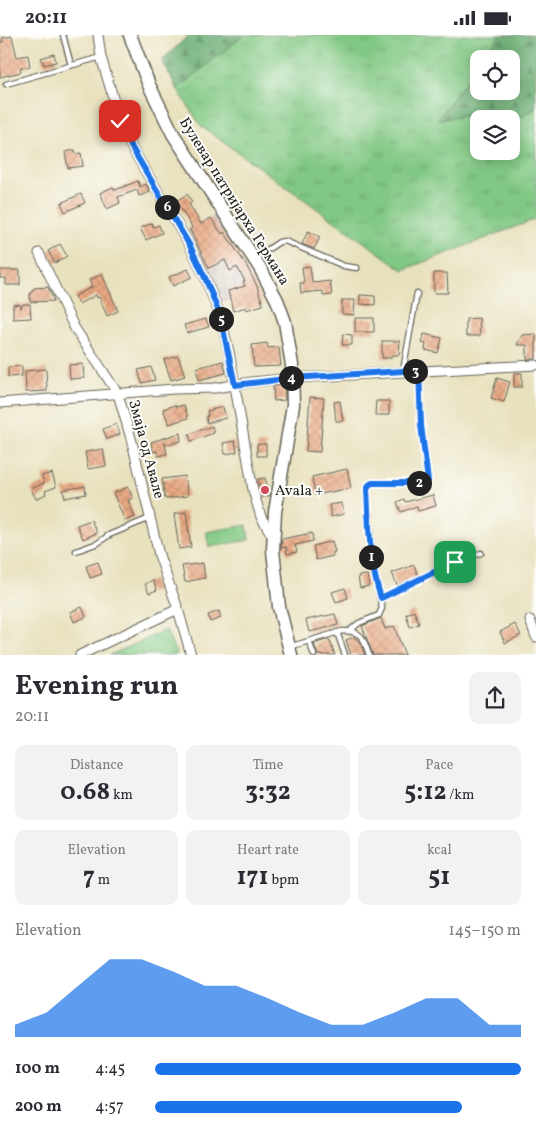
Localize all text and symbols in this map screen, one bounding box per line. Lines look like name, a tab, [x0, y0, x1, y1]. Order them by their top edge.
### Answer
text: 20:11	[25, 5, 67, 31]
map controls	[470, 50, 520, 160]
button: locate	[470, 50, 520, 100]
pin	[99, 100, 141, 142]
icon: check	[106, 107, 134, 135]
button: layers	[470, 110, 520, 160]
street label: Булевар патријарха Германа	[173, 114, 294, 290]
pin: 6	[154, 195, 180, 219]
text: 6	[164, 198, 171, 217]
pin: 5	[208, 307, 234, 331]
text: 5	[218, 310, 225, 329]
pin: 3	[402, 359, 428, 383]
text: 3	[412, 362, 419, 381]
pin: 4	[278, 365, 304, 391]
text: 4	[287, 369, 296, 388]
street label: Змаја од Авале	[122, 398, 169, 501]
pin: 2	[406, 471, 432, 495]
text: 2	[416, 474, 423, 493]
place label: Avala +	[275, 481, 323, 502]
marker: Avala +	[259, 484, 271, 496]
pin	[434, 541, 476, 583]
pin: 1	[358, 545, 384, 569]
text: 1	[369, 548, 374, 567]
icon: arrive	[441, 548, 469, 576]
text: Evening run	[15, 667, 179, 706]
button: share	[469, 672, 521, 724]
text: 20:11	[15, 706, 49, 728]
text: Distance	[70, 756, 123, 775]
text: Time	[253, 756, 283, 775]
text: Pace	[425, 756, 453, 775]
text: 0.68	[60, 775, 110, 810]
text: 3:32	[245, 775, 291, 810]
text: 5:12	[404, 775, 446, 810]
text: km	[110, 786, 133, 805]
text: /km	[446, 786, 474, 805]
text: Elevation	[68, 841, 126, 860]
text: Heart rate	[237, 841, 299, 860]
text: kcal	[427, 841, 452, 860]
text: 7	[83, 860, 95, 895]
text: 171	[237, 860, 269, 895]
text: 51	[428, 860, 450, 895]
text: m	[95, 871, 110, 890]
text: bpm	[269, 871, 299, 890]
text: Elevation	[15, 920, 82, 942]
text: 145–150 m	[448, 920, 521, 942]
text: 100 m	[15, 1058, 60, 1080]
text: 4:45	[95, 1058, 125, 1080]
text: 200 m	[15, 1096, 62, 1118]
text: 4:57	[95, 1096, 124, 1118]

